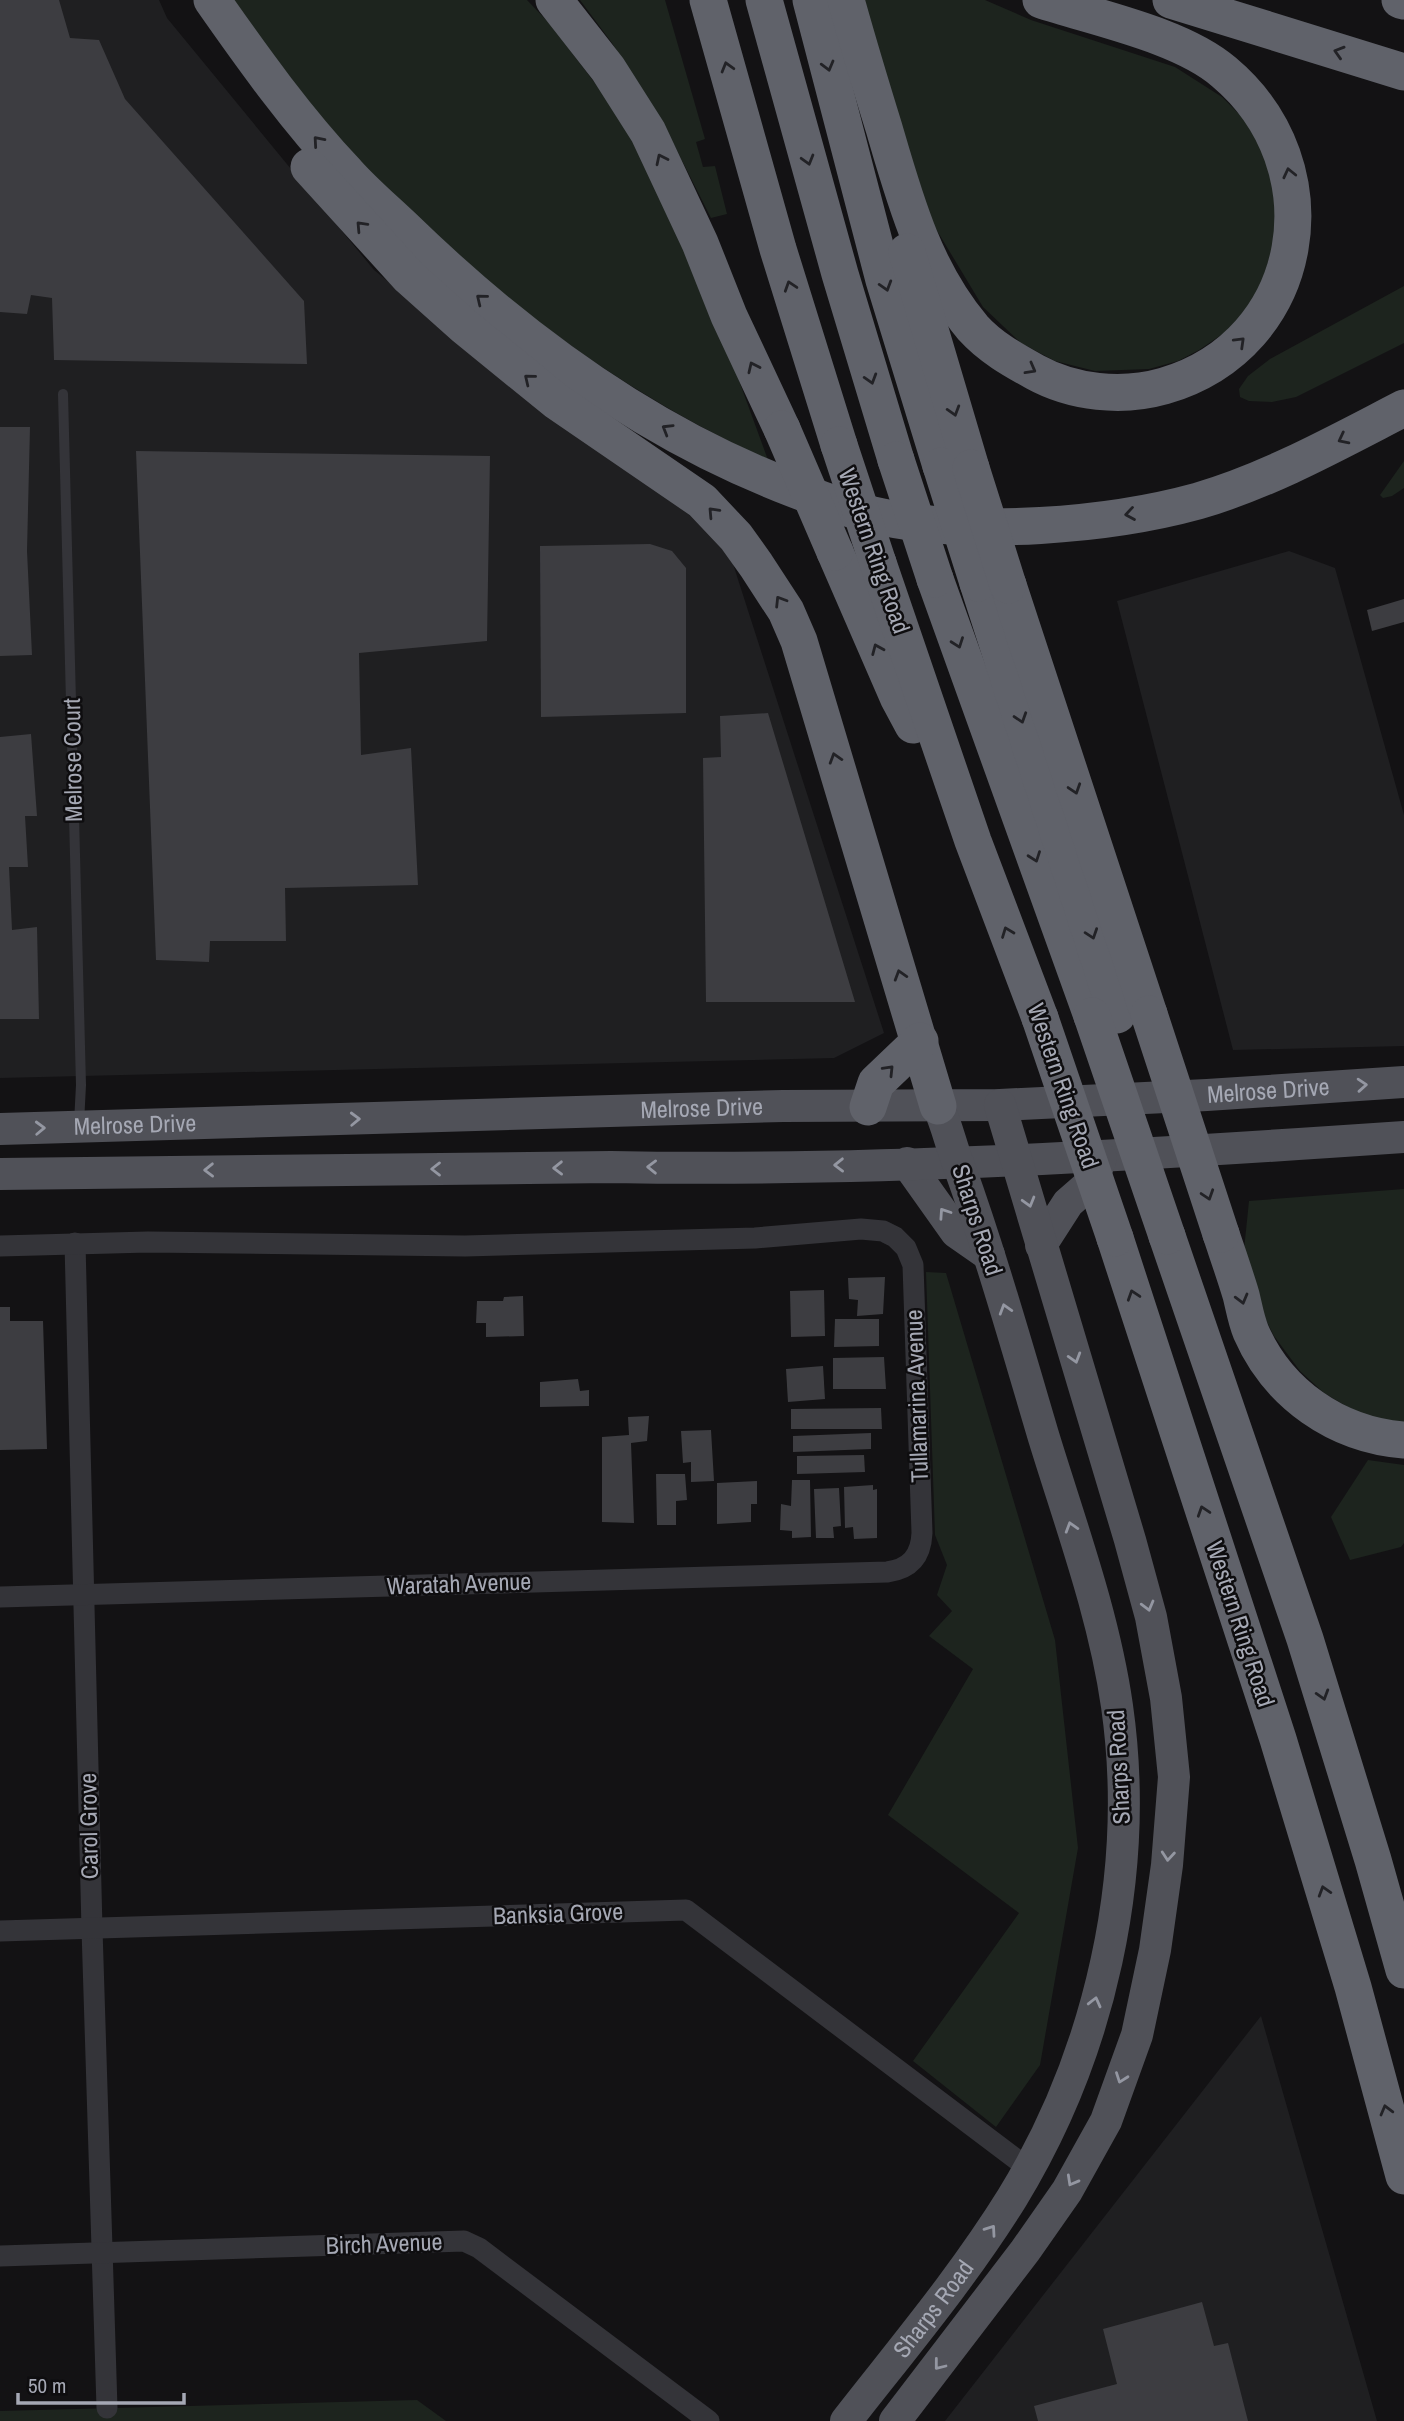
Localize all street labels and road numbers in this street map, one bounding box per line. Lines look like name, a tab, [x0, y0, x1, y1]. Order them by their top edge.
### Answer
street label: Western Ring Road	[832, 464, 918, 637]
street label: Melrose Court	[55, 697, 89, 822]
street label: Western Ring Road	[1021, 999, 1107, 1172]
street label: Melrose Drive	[1206, 1070, 1330, 1110]
street label: Melrose Drive	[640, 1090, 763, 1125]
street label: Melrose Drive	[73, 1106, 197, 1142]
street label: Sharps Road	[945, 1160, 1011, 1279]
street label: Tullamarina Avenue	[897, 1309, 935, 1483]
street label: Western Ring Road	[1199, 1537, 1283, 1711]
street label: Waratah Avenue	[386, 1564, 532, 1602]
street label: Sharps Road	[1099, 1709, 1137, 1825]
street label: Carol Grove	[71, 1773, 105, 1879]
street label: Banksia Grove	[492, 1895, 624, 1931]
street label: Birch Avenue	[325, 2225, 443, 2261]
street label: Sharps Road	[885, 2253, 980, 2364]

